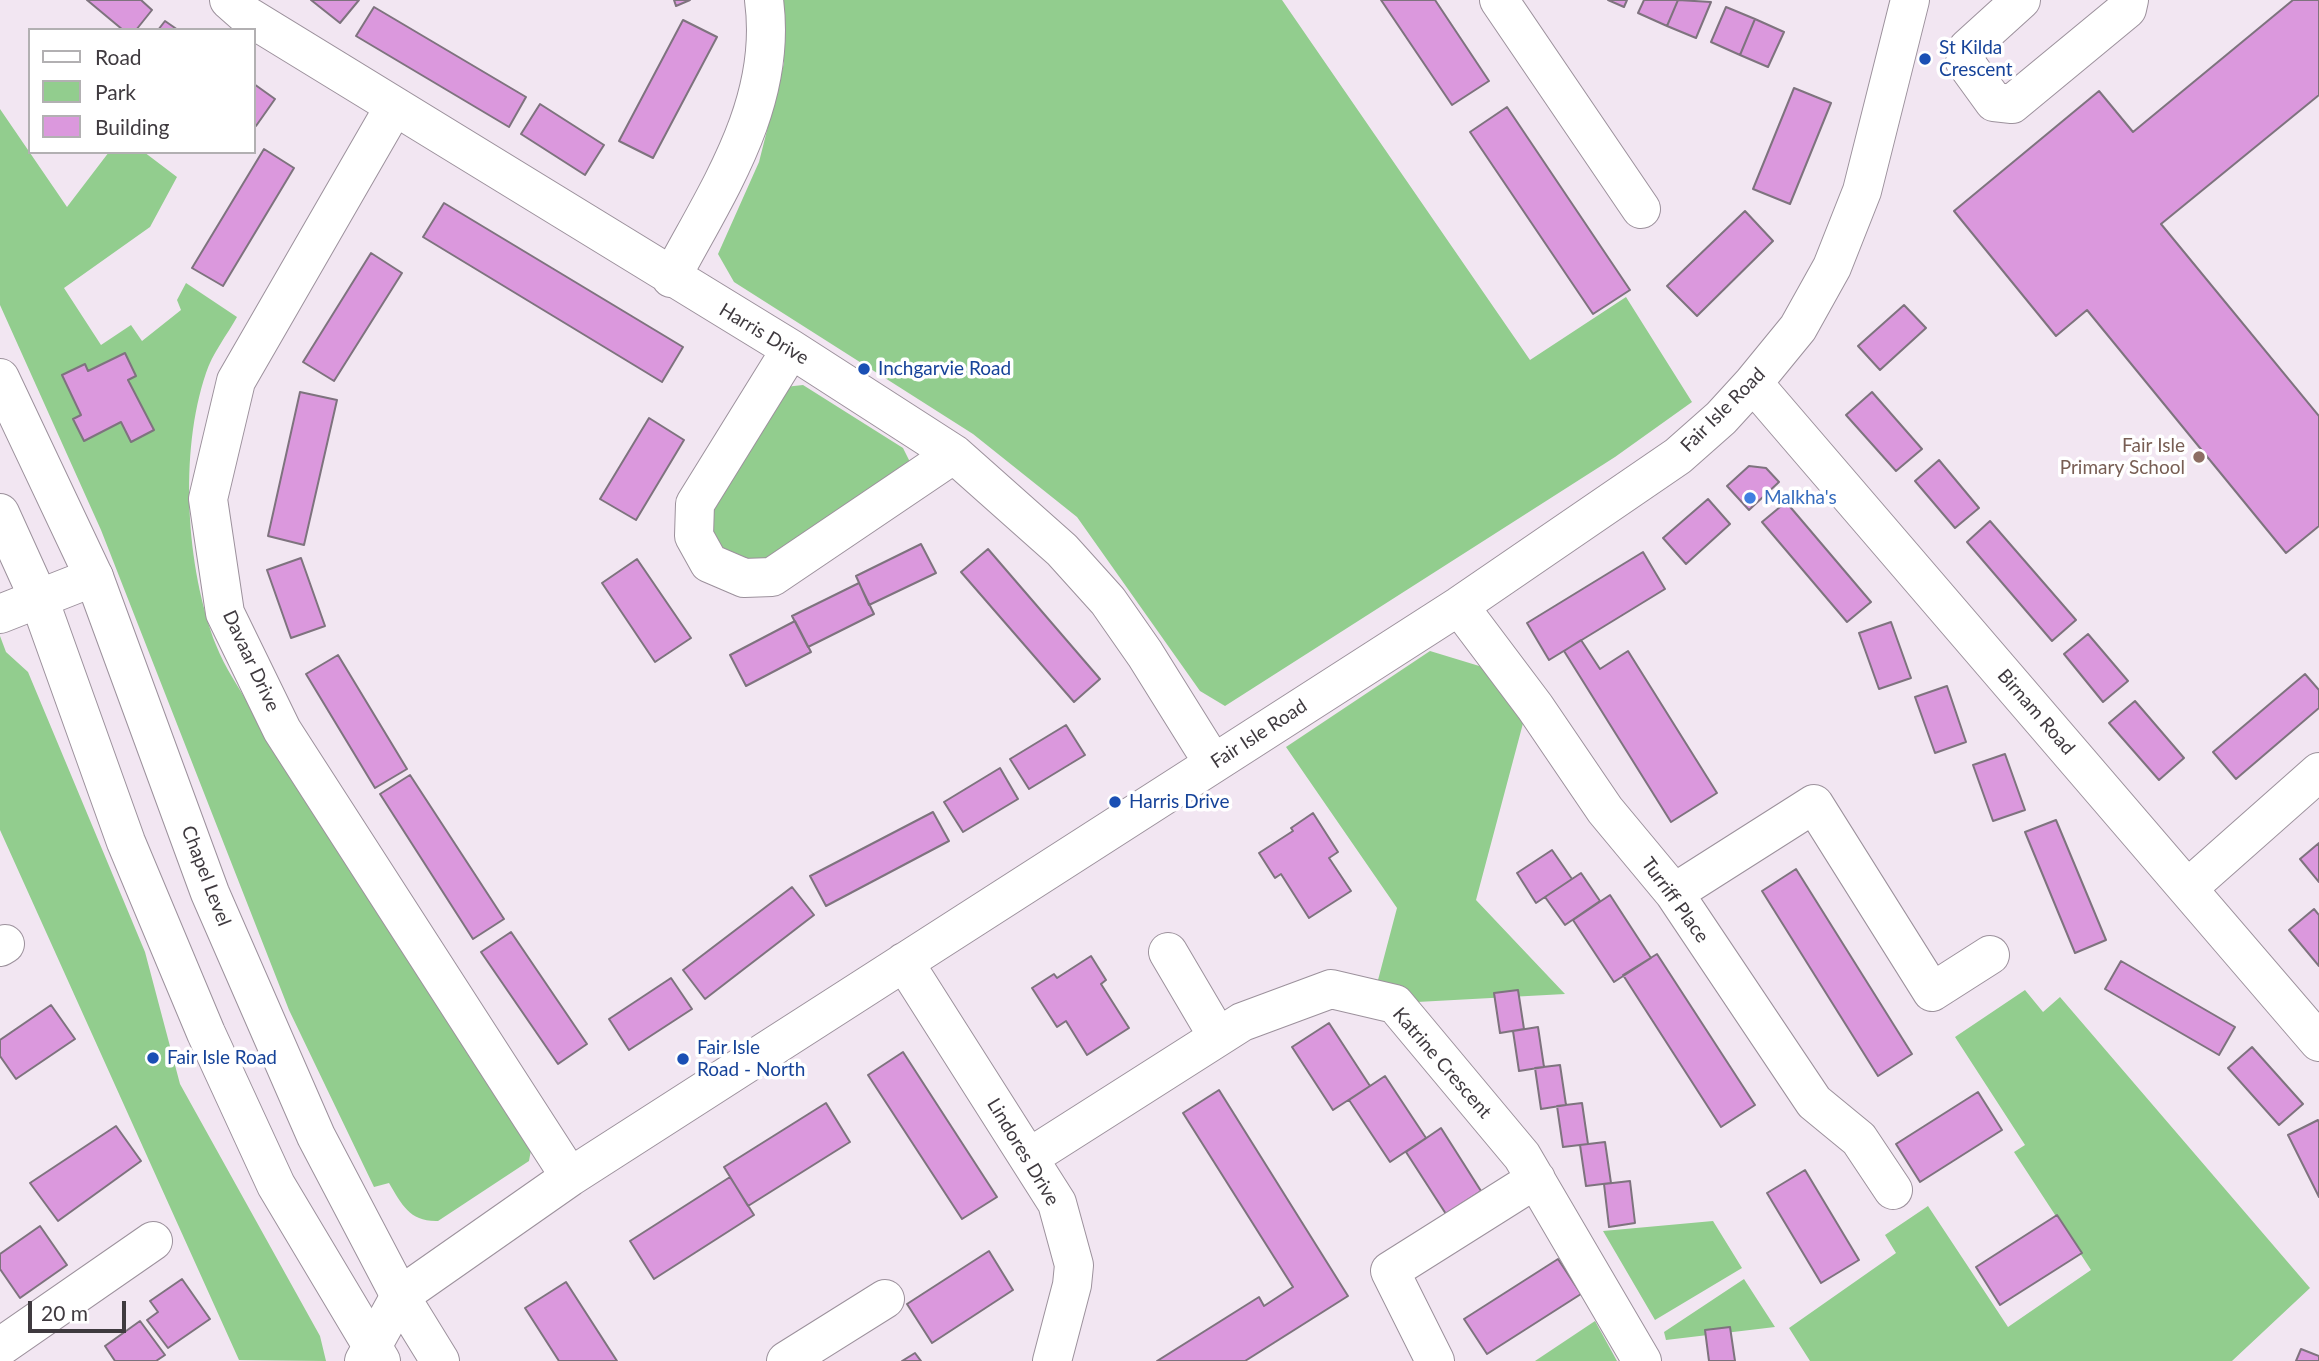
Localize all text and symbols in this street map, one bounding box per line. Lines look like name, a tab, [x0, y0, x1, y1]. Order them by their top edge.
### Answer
legend	[28, 28, 256, 154]
place label: St Kilda Crescent	[1939, 37, 2013, 81]
text: Road	[95, 44, 142, 69]
marker: St Kilda Crescent	[1917, 51, 1933, 67]
text: Park	[95, 79, 136, 104]
text: Building	[95, 114, 170, 139]
street label: Harris Drive	[715, 298, 813, 370]
place label: Inchgarvie Road	[878, 358, 1011, 380]
marker: Inchgarvie Road	[856, 361, 872, 377]
street label: Fair Isle Road	[1676, 363, 1770, 457]
place label: Fair Isle Primary School	[2060, 435, 2185, 479]
marker: Fair Isle Primary School	[2191, 449, 2207, 465]
place label: Malkha's	[1764, 487, 1837, 509]
marker: Malkha's	[1742, 490, 1758, 506]
street label: Davaar Drive	[218, 607, 284, 715]
street label: Birnam Road	[1993, 664, 2079, 760]
street label: Fair Isle Road	[1207, 694, 1311, 774]
place label: Harris Drive	[1129, 791, 1229, 813]
marker: Harris Drive	[1107, 794, 1123, 810]
street label: Chapel Level	[176, 823, 236, 929]
street label: Turriff Place	[1636, 853, 1714, 947]
street label: Katrine Crescent	[1388, 1003, 1496, 1123]
place label: Fair Isle Road - North	[697, 1037, 805, 1081]
place label: Fair Isle Road	[167, 1047, 277, 1069]
marker: Fair Isle Road	[145, 1050, 161, 1066]
marker: Fair Isle Road - North	[675, 1051, 691, 1067]
street label: Lindores Drive	[982, 1094, 1064, 1210]
scale bar	[32, 1288, 130, 1332]
text: 20 m	[41, 1300, 88, 1325]

